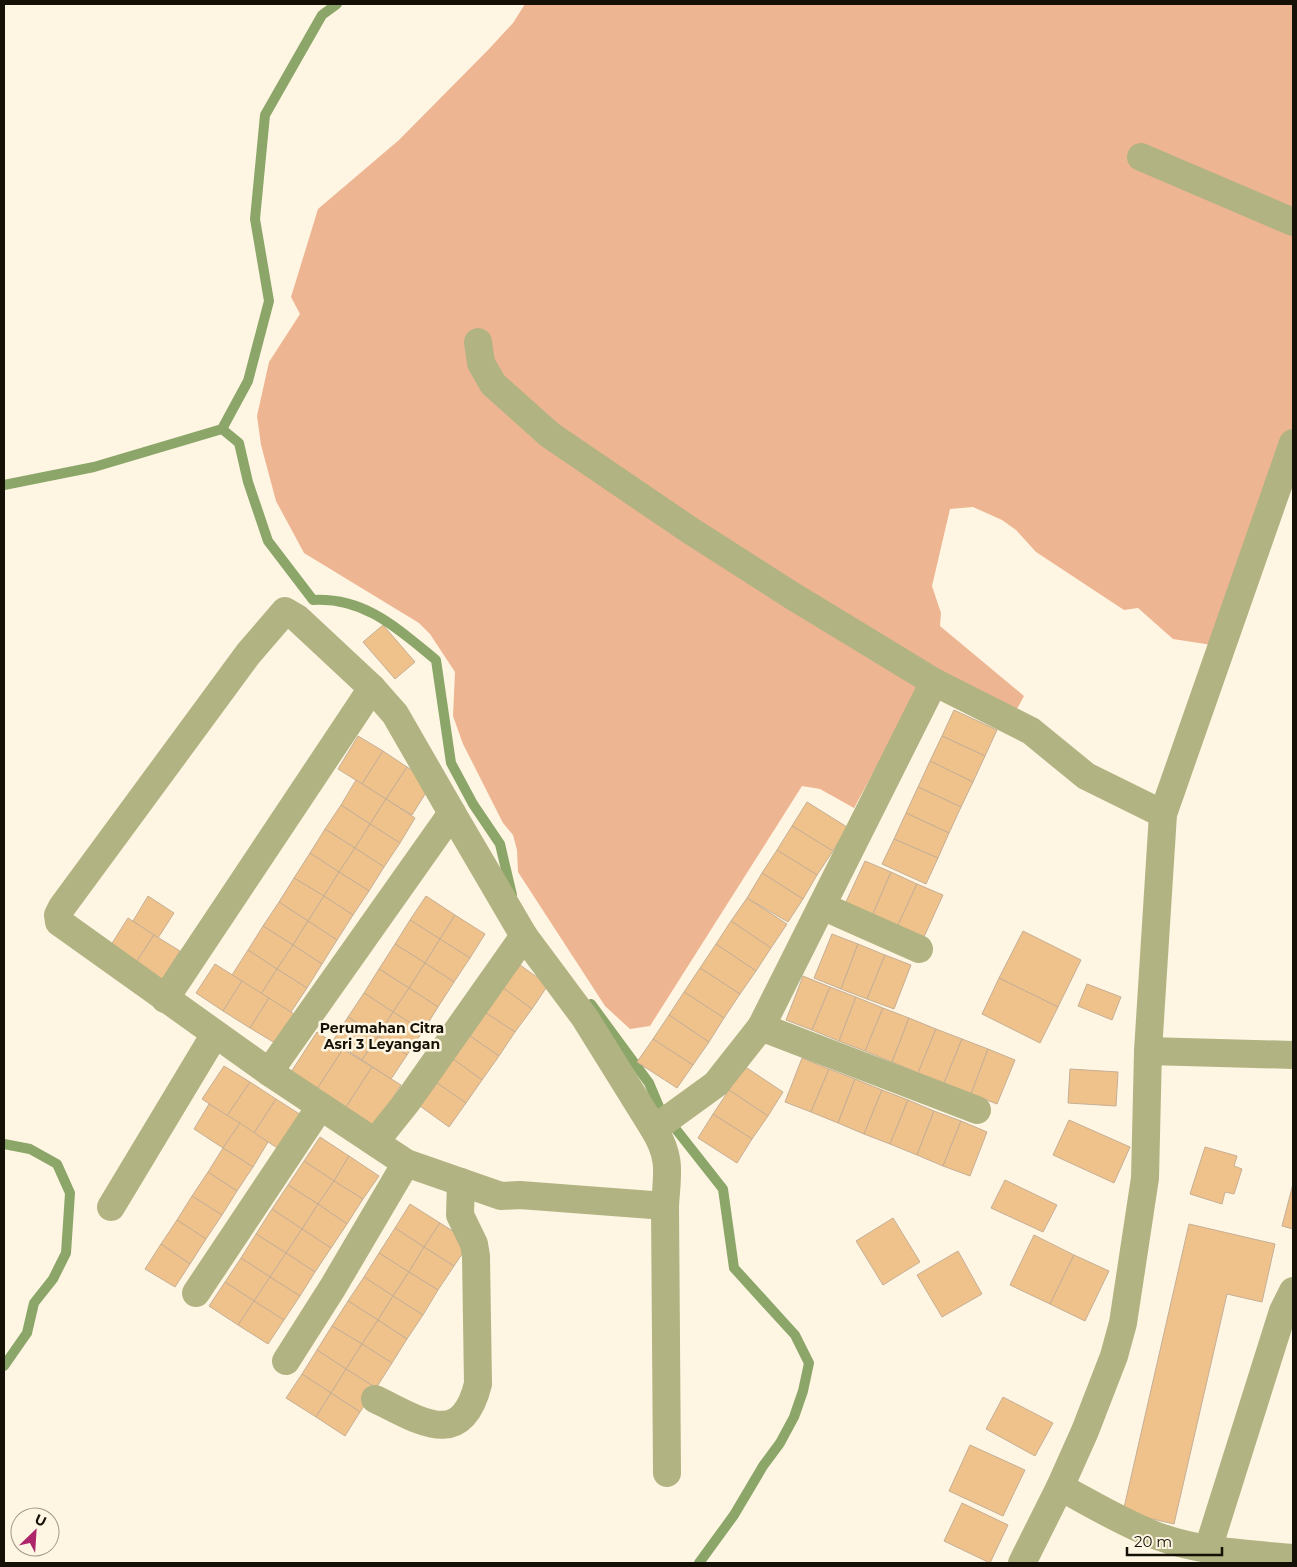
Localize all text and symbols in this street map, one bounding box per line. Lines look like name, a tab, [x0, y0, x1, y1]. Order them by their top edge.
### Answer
district label: Perumahan Citra Asri 3 Leyangan	[320, 1019, 444, 1053]
north arrow	[10, 1507, 60, 1557]
text: U	[32, 1510, 49, 1531]
scale bar	[1127, 1524, 1222, 1556]
text: 20 m	[1134, 1532, 1172, 1551]

